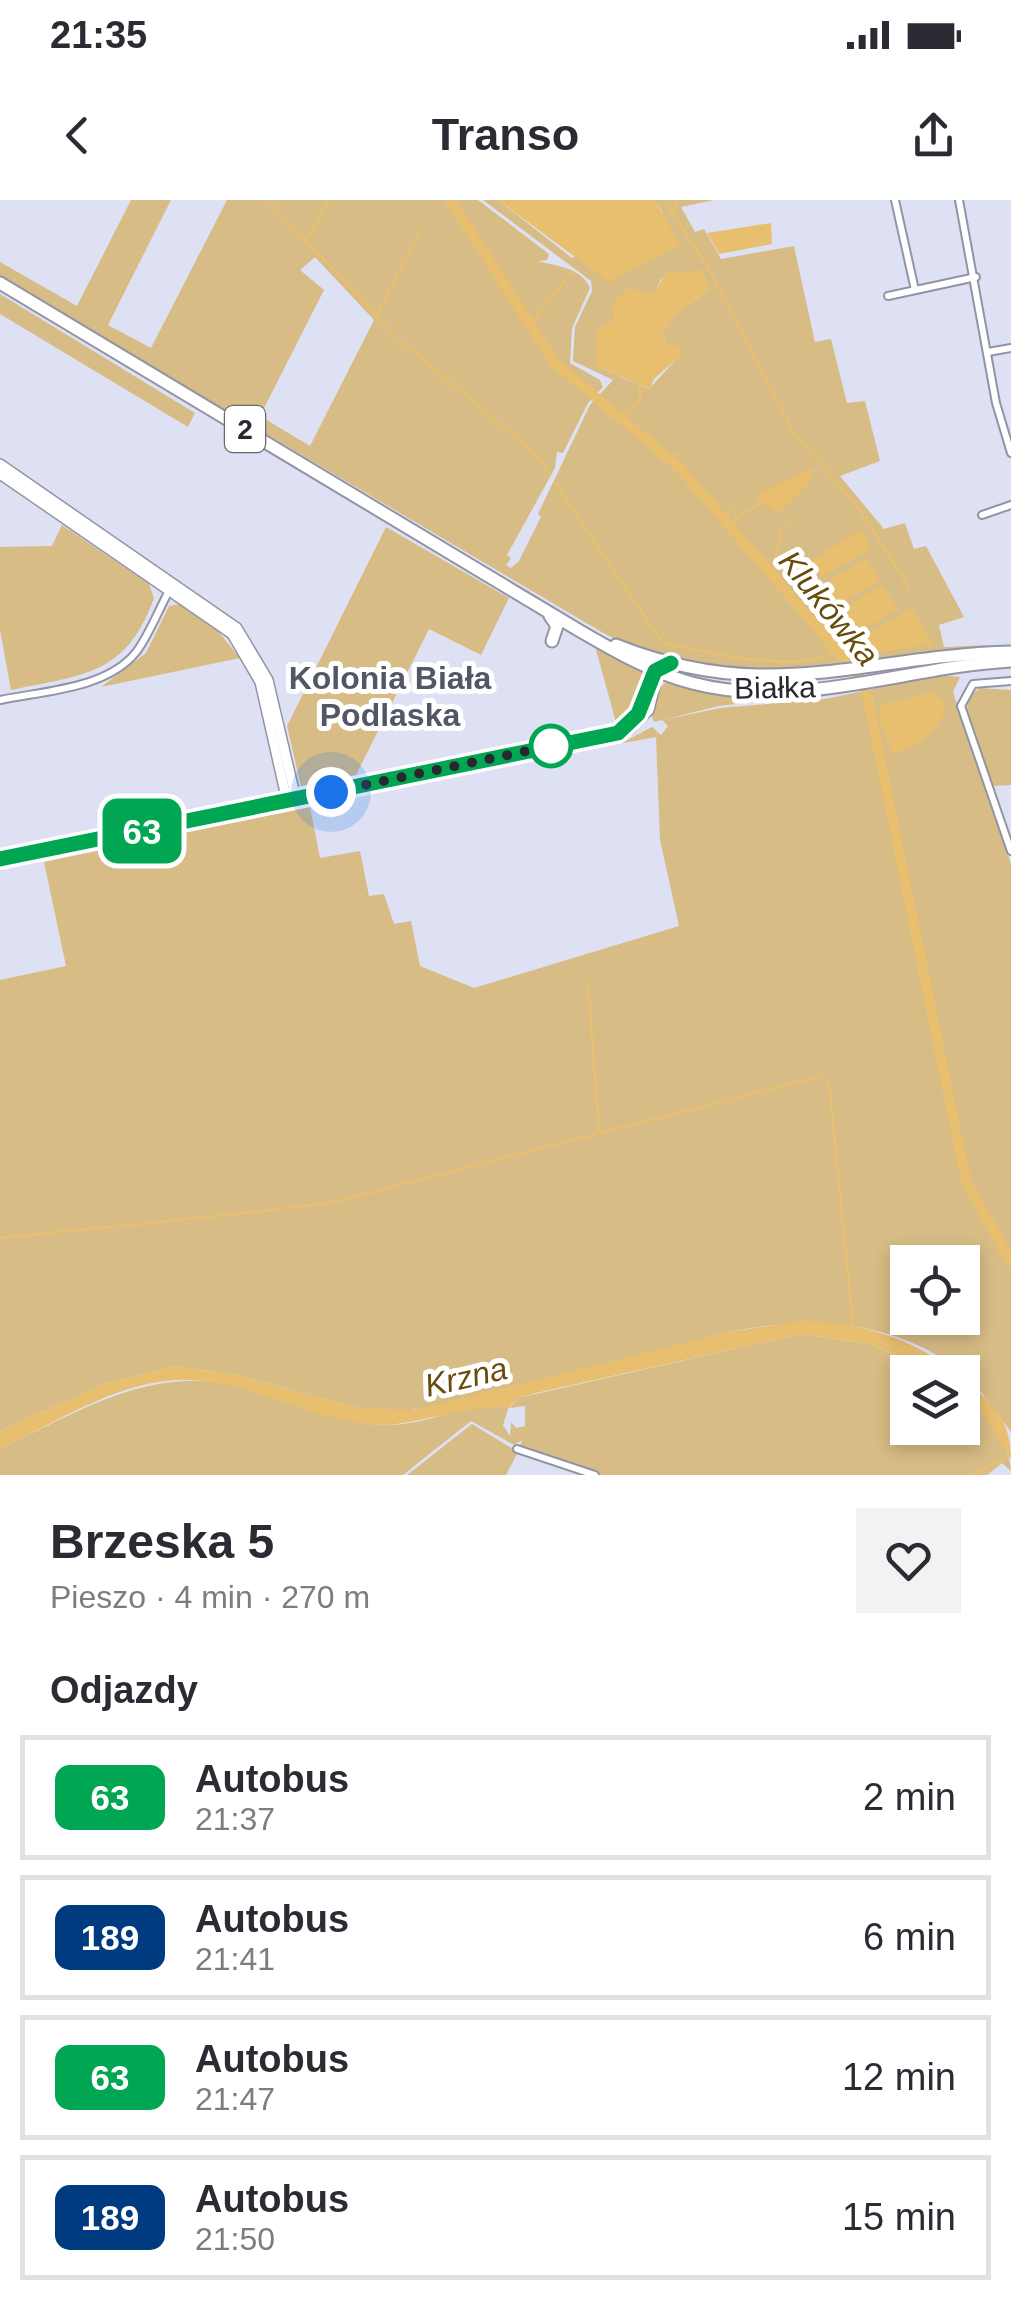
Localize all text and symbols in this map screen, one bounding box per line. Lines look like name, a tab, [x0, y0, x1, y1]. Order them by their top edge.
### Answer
text: 21:35	[50, 14, 147, 56]
icon: back	[50, 108, 105, 163]
icon: share	[906, 108, 961, 163]
text: Transo	[432, 109, 579, 160]
road number: 2	[225, 406, 265, 452]
water label: Klukówka	[772, 543, 886, 673]
district label: Kolonia Biała Podlaska	[289, 660, 492, 733]
street label: Białka	[734, 670, 816, 705]
unlabelled marker	[530, 725, 572, 767]
your location	[306, 767, 356, 817]
line badge: 63	[97, 798, 187, 864]
text: 63	[123, 812, 161, 851]
map controls	[890, 1245, 980, 1445]
button: locate	[890, 1245, 980, 1335]
water label: Krzna	[421, 1350, 511, 1404]
button: layers	[890, 1355, 980, 1445]
button: heart	[856, 1508, 961, 1613]
text: Brzeska 5	[50, 1515, 274, 1568]
text: Pieszo · 4 min · 270 m	[50, 1579, 370, 1615]
text: Odjazdy	[50, 1669, 198, 1711]
text: Autobus	[195, 1758, 349, 1800]
text: 2 min	[863, 1776, 956, 1818]
text: 63	[91, 1778, 129, 1817]
text: 21:37	[195, 1801, 275, 1837]
text: Autobus	[195, 1898, 349, 1940]
text: 6 min	[863, 1916, 956, 1958]
text: 189	[81, 1918, 139, 1957]
text: 21:41	[195, 1941, 275, 1977]
text: Autobus	[195, 2038, 349, 2080]
text: 12 min	[842, 2056, 956, 2098]
text: 63	[91, 2058, 129, 2097]
text: 21:47	[195, 2081, 275, 2117]
text: Autobus	[195, 2178, 349, 2220]
text: 15 min	[842, 2196, 956, 2238]
text: 189	[81, 2198, 139, 2237]
text: 21:50	[195, 2221, 275, 2257]

